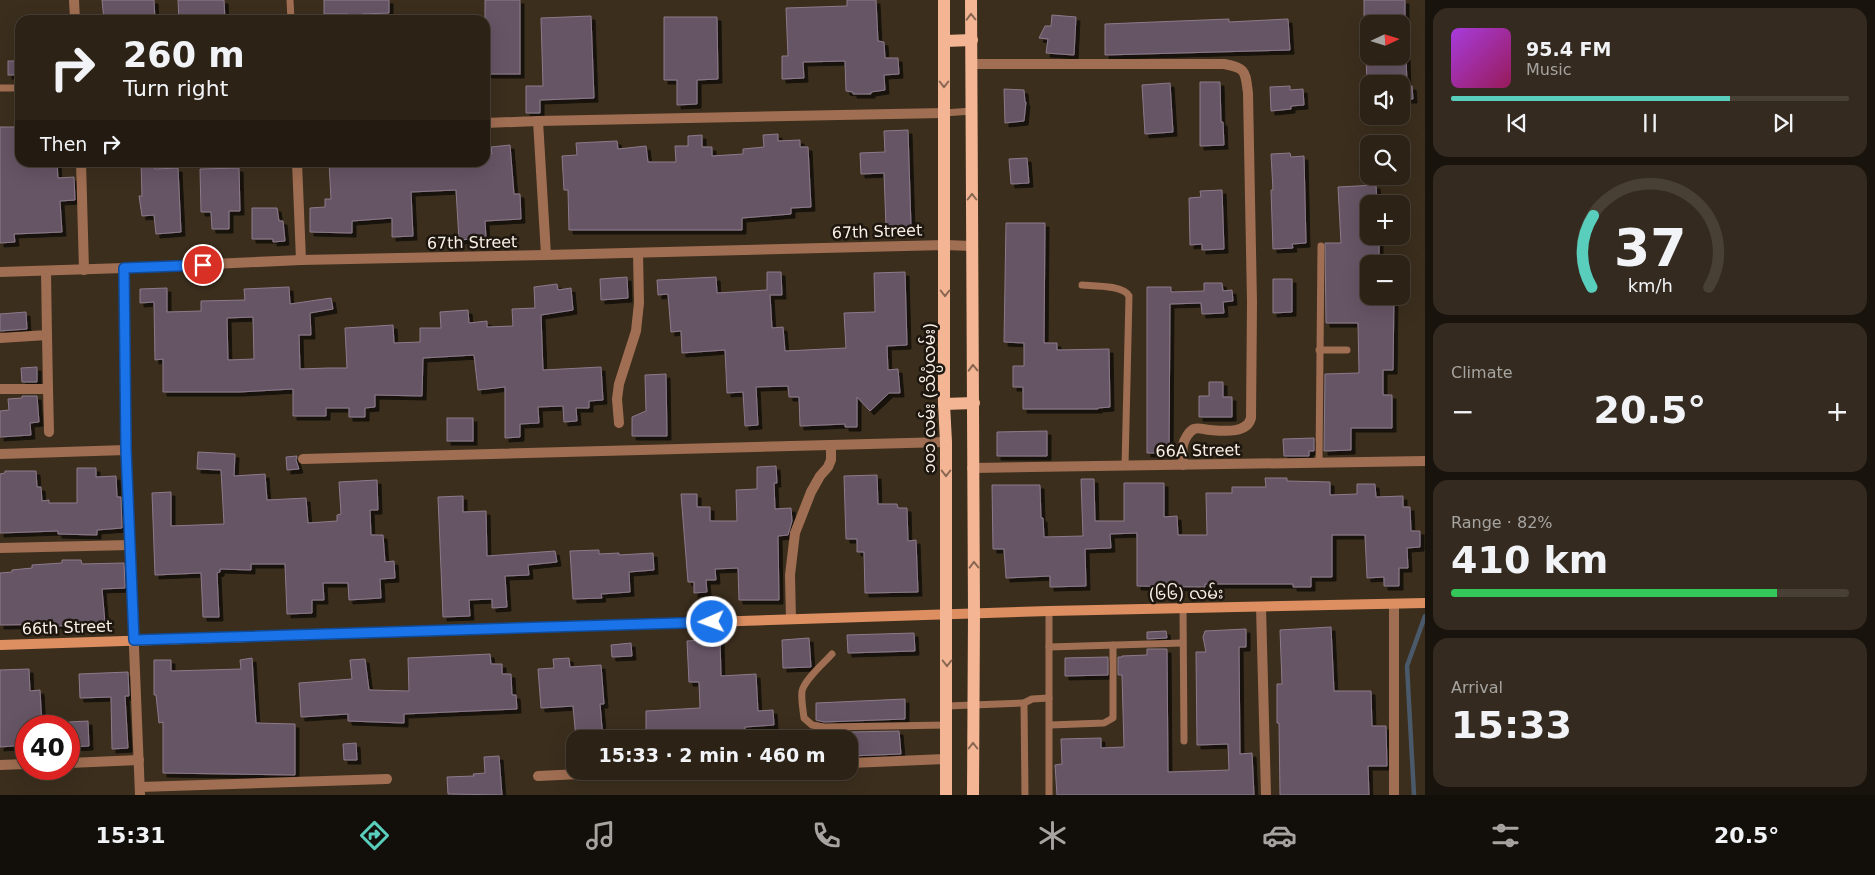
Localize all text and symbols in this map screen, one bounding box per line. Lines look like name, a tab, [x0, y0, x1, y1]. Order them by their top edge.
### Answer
one-way arrow	[966, 13, 976, 20]
north arrow	[1360, 15, 1410, 65]
map controls	[1360, 15, 1410, 305]
icon: right	[40, 35, 105, 100]
text: 260 m	[123, 35, 245, 75]
text: 95.4 FM	[1526, 38, 1611, 60]
text: Music	[1526, 60, 1572, 79]
button: sound	[1360, 75, 1410, 125]
text: Turn right	[123, 76, 228, 101]
one-way arrow	[939, 80, 949, 88]
icon: previous	[1503, 109, 1531, 137]
icon: pause	[1636, 109, 1664, 137]
icon: next	[1769, 109, 1797, 137]
icon: right	[97, 130, 125, 158]
text: Then	[40, 133, 87, 155]
button: search	[1360, 135, 1410, 185]
one-way arrow	[967, 193, 977, 200]
button: +	[1360, 195, 1410, 245]
text: 37	[1614, 218, 1686, 278]
street label: 67th Street	[831, 220, 923, 243]
street label: 67th Street	[427, 232, 517, 253]
pin	[182, 244, 224, 286]
icon: arrive	[189, 251, 217, 279]
button: −	[1360, 255, 1410, 305]
text: km/h	[1627, 275, 1673, 296]
one-way arrow	[940, 290, 950, 298]
street label: ၁၀၁ လမ်း (သိပ္ပံလမ်း)	[918, 323, 943, 473]
text: Climate	[1451, 363, 1513, 382]
one-way arrow	[968, 364, 978, 372]
text: 20.5°	[1594, 388, 1706, 432]
text: −	[1451, 395, 1474, 428]
text: +	[1826, 395, 1849, 428]
street label: 66A Street	[1155, 440, 1241, 461]
one-way arrow	[941, 470, 951, 478]
text: Range · 82%	[1451, 513, 1553, 532]
text: 410 km	[1451, 538, 1608, 582]
one-way arrow	[969, 561, 979, 569]
street label: (၆၆) လမ်း	[1148, 581, 1224, 604]
position arrow	[685, 595, 737, 647]
street label: 66th Street	[21, 616, 113, 639]
one-way arrow	[942, 659, 952, 667]
text: Arrival	[1451, 678, 1503, 697]
text: 15:33	[1451, 703, 1572, 747]
speed limit sign: 40	[15, 715, 80, 780]
one-way arrow	[968, 742, 978, 750]
text: 15:33 · 2 min · 460 m	[598, 744, 826, 766]
icon: directions	[357, 818, 392, 853]
icon: music	[583, 818, 618, 853]
icon: phone	[809, 818, 844, 853]
icon: climate	[1035, 818, 1070, 853]
icon: car	[1262, 818, 1297, 853]
icon: filters	[1488, 818, 1523, 853]
text: 15:31	[96, 823, 166, 848]
text: 20.5°	[1714, 823, 1779, 848]

